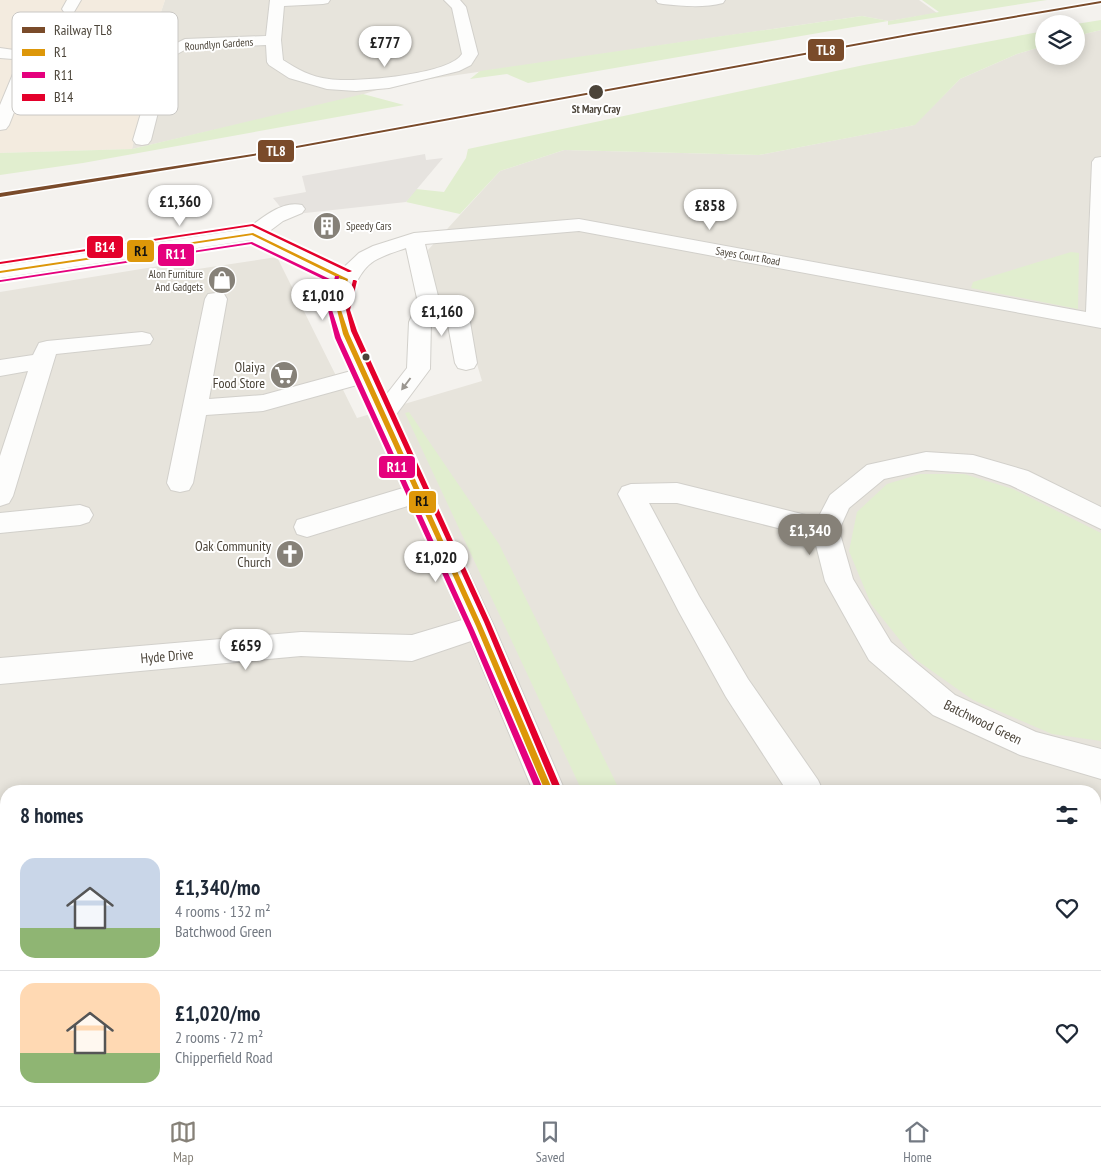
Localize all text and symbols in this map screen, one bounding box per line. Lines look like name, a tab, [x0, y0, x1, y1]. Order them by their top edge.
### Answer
legend	[12, 12, 178, 115]
map controls	[1035, 15, 1085, 65]
button: layers	[1035, 15, 1085, 65]
text: Railway TL8	[54, 21, 112, 39]
pin: £777	[355, 26, 415, 68]
text: £777	[370, 32, 400, 52]
street label: Roundlyn Gardens	[184, 35, 254, 53]
line badge: TL8	[807, 38, 845, 62]
text: TL8	[816, 41, 836, 59]
text: R1	[54, 43, 67, 61]
text: R11	[54, 66, 73, 84]
marker: St Mary Cray	[587, 83, 605, 101]
text: B14	[54, 88, 74, 106]
place label: St Mary Cray	[572, 102, 621, 116]
line badge: TL8	[257, 139, 295, 163]
text: TL8	[266, 142, 286, 160]
pin: £1,360	[139, 184, 221, 227]
pin: £858	[680, 188, 740, 231]
text: £1,360	[159, 191, 201, 211]
text: £858	[695, 195, 725, 215]
building icon: Speedy Cars	[312, 211, 342, 241]
place label: Speedy Cars	[346, 219, 392, 233]
line badge: B14	[86, 235, 124, 259]
text: B14	[95, 238, 115, 256]
line badge: R1	[126, 239, 155, 263]
text: R1	[134, 242, 148, 260]
line badge: R11	[157, 243, 195, 267]
street label: Sayes Court Road	[715, 243, 782, 269]
text: R11	[166, 245, 186, 263]
shop icon: Alon Furniture And Gadgets	[207, 265, 237, 295]
place label: Alon Furniture And Gadgets	[148, 267, 203, 294]
pin: £1,010	[282, 278, 364, 321]
text: £1,010	[302, 285, 344, 305]
pin: £1,160	[401, 294, 483, 337]
text: £1,160	[421, 301, 463, 321]
unlabelled marker	[361, 352, 371, 362]
place label: Olaiya Food Store	[213, 358, 265, 392]
supermarket icon: Olaiya Food Store	[269, 360, 299, 390]
one-way arrow	[401, 377, 411, 391]
line badge: R11	[378, 455, 416, 479]
text: R11	[387, 458, 407, 476]
line badge: R1	[408, 490, 437, 514]
text: R1	[415, 492, 429, 510]
pin: £1,340	[769, 514, 851, 556]
text: £1,340	[789, 520, 831, 540]
place label: Oak Community Church	[195, 537, 272, 571]
church icon: Oak Community Church	[275, 539, 305, 569]
pin: £1,020	[395, 540, 477, 583]
text: £1,020	[415, 547, 457, 567]
pin: £659	[216, 628, 276, 671]
text: £659	[231, 635, 261, 655]
street label: Hyde Drive	[140, 645, 194, 667]
street label: Batchwood Green	[941, 695, 1025, 749]
icon: filters	[1053, 801, 1081, 829]
text: 8 homes	[20, 802, 83, 829]
text: £1,340/mo	[175, 874, 260, 901]
icon: home	[60, 878, 120, 938]
icon: heart	[1053, 894, 1081, 922]
text: 4 rooms · 132 m²	[175, 901, 271, 921]
text: Batchwood Green	[175, 921, 272, 941]
text: £1,020/mo	[175, 1000, 260, 1027]
icon: home	[60, 1003, 120, 1063]
icon: heart	[1053, 1019, 1081, 1047]
text: 2 rooms · 72 m²	[175, 1027, 263, 1047]
text: Chipperfield Road	[175, 1047, 273, 1067]
tab: Map	[169, 1118, 197, 1166]
tab: Saved	[536, 1118, 565, 1166]
tab: Home	[903, 1118, 932, 1166]

